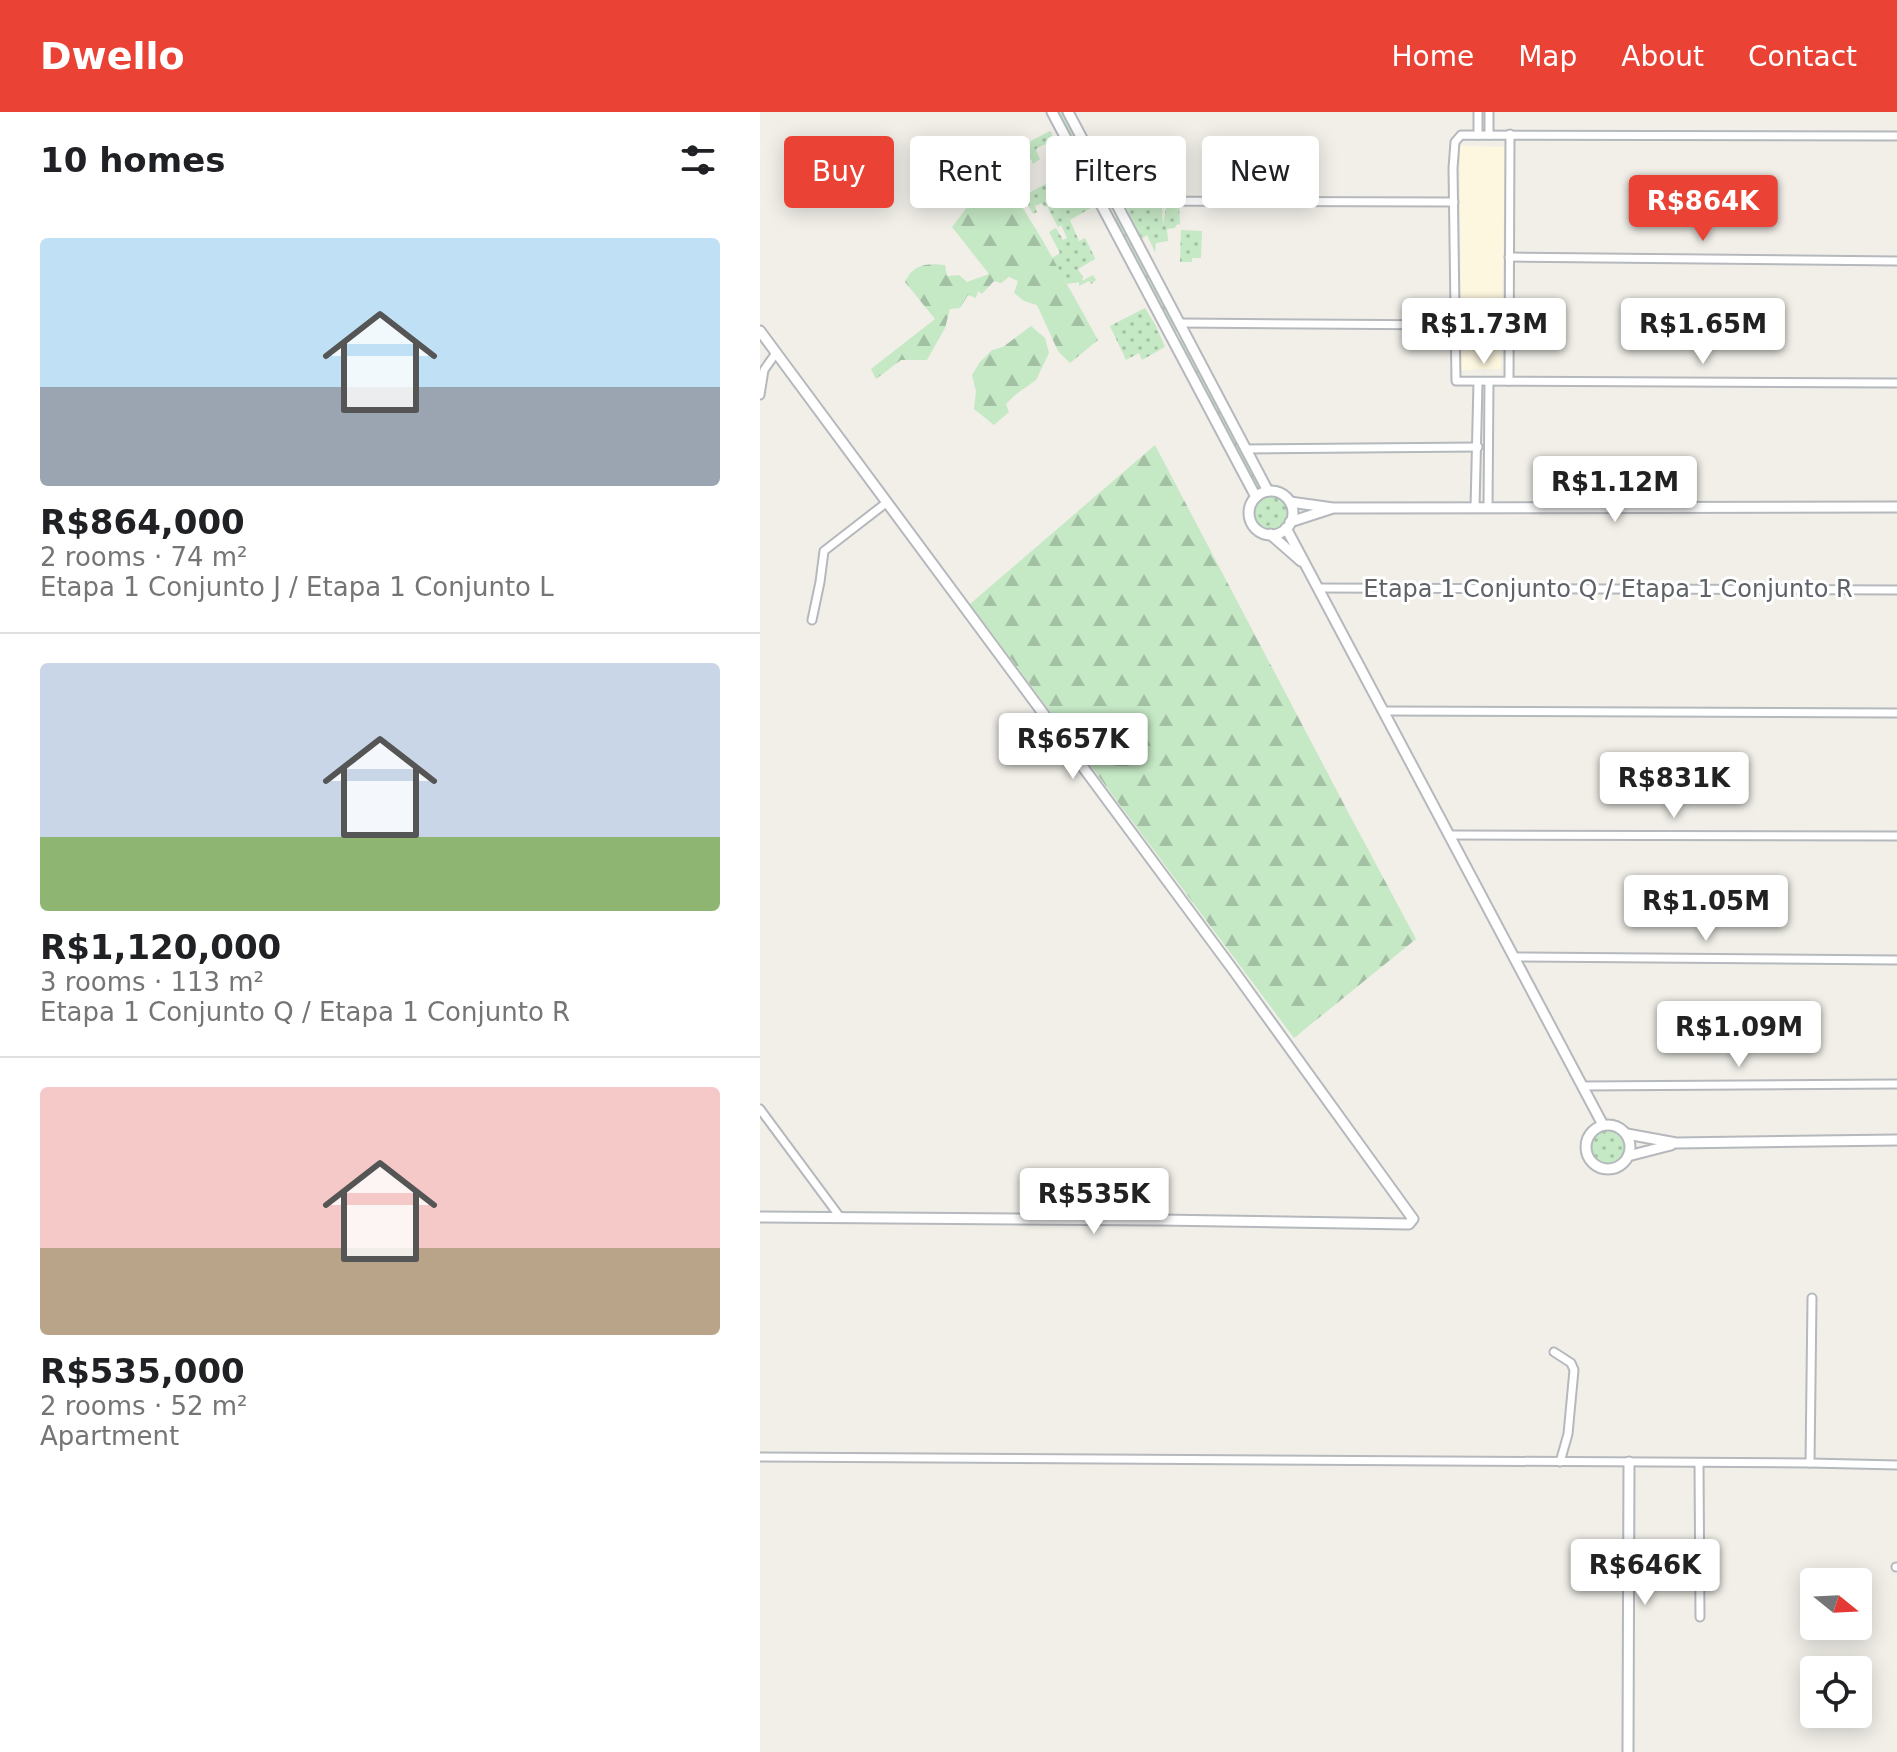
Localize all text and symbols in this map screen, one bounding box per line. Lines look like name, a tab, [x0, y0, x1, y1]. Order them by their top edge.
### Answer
text: Dwello	[40, 34, 185, 78]
text: Home	[1391, 40, 1474, 73]
text: Map	[1518, 40, 1577, 73]
text: About	[1621, 40, 1704, 73]
text: Contact	[1748, 40, 1857, 73]
chip: Buy	[784, 136, 894, 208]
chip: Rent	[910, 136, 1030, 208]
chip: Filters	[1046, 136, 1186, 208]
chip: New	[1202, 136, 1319, 208]
icon: filters	[676, 138, 720, 182]
text: 10 homes	[40, 140, 225, 180]
pin: R$864K	[1638, 175, 1768, 243]
text: R$864K	[1647, 186, 1759, 216]
icon: home	[308, 290, 452, 434]
pin: R$1.73M	[1410, 298, 1558, 366]
pin: R$1.65M	[1629, 298, 1777, 366]
text: R$1.73M	[1420, 309, 1548, 339]
text: R$1.65M	[1639, 309, 1767, 339]
pin: R$1.12M	[1541, 456, 1689, 524]
text: R$1.12M	[1551, 467, 1679, 497]
text: R$864,000	[40, 502, 245, 542]
text: 2 rooms · 74 m²	[40, 542, 248, 572]
text: Etapa 1 Conjunto J / Etapa 1 Conjunto L	[40, 572, 554, 602]
street label: Etapa 1 Conjunto Q / Etapa 1 Conjunto R	[1363, 575, 1853, 603]
pin: R$657K	[1008, 713, 1138, 781]
icon: home	[308, 715, 452, 859]
text: R$657K	[1017, 724, 1129, 754]
pin: R$831K	[1609, 752, 1739, 820]
text: R$831K	[1618, 763, 1730, 793]
pin: R$1.05M	[1632, 875, 1780, 943]
text: R$1.05M	[1642, 886, 1770, 916]
text: R$1,120,000	[40, 927, 281, 967]
text: 3 rooms · 113 m²	[40, 967, 264, 997]
text: Etapa 1 Conjunto Q / Etapa 1 Conjunto R	[40, 997, 570, 1027]
pin: R$1.09M	[1665, 1001, 1813, 1069]
text: R$1.09M	[1675, 1012, 1803, 1042]
icon: home	[308, 1139, 452, 1283]
pin: R$535K	[1029, 1168, 1159, 1236]
text: R$535K	[1038, 1179, 1150, 1209]
text: R$535,000	[40, 1351, 245, 1391]
text: 2 rooms · 52 m²	[40, 1391, 248, 1421]
text: Apartment	[40, 1421, 179, 1451]
pin: R$646K	[1580, 1539, 1710, 1607]
text: R$646K	[1589, 1550, 1701, 1580]
north arrow	[1800, 1568, 1872, 1640]
map controls	[1800, 1568, 1872, 1728]
button: locate	[1800, 1656, 1872, 1728]

